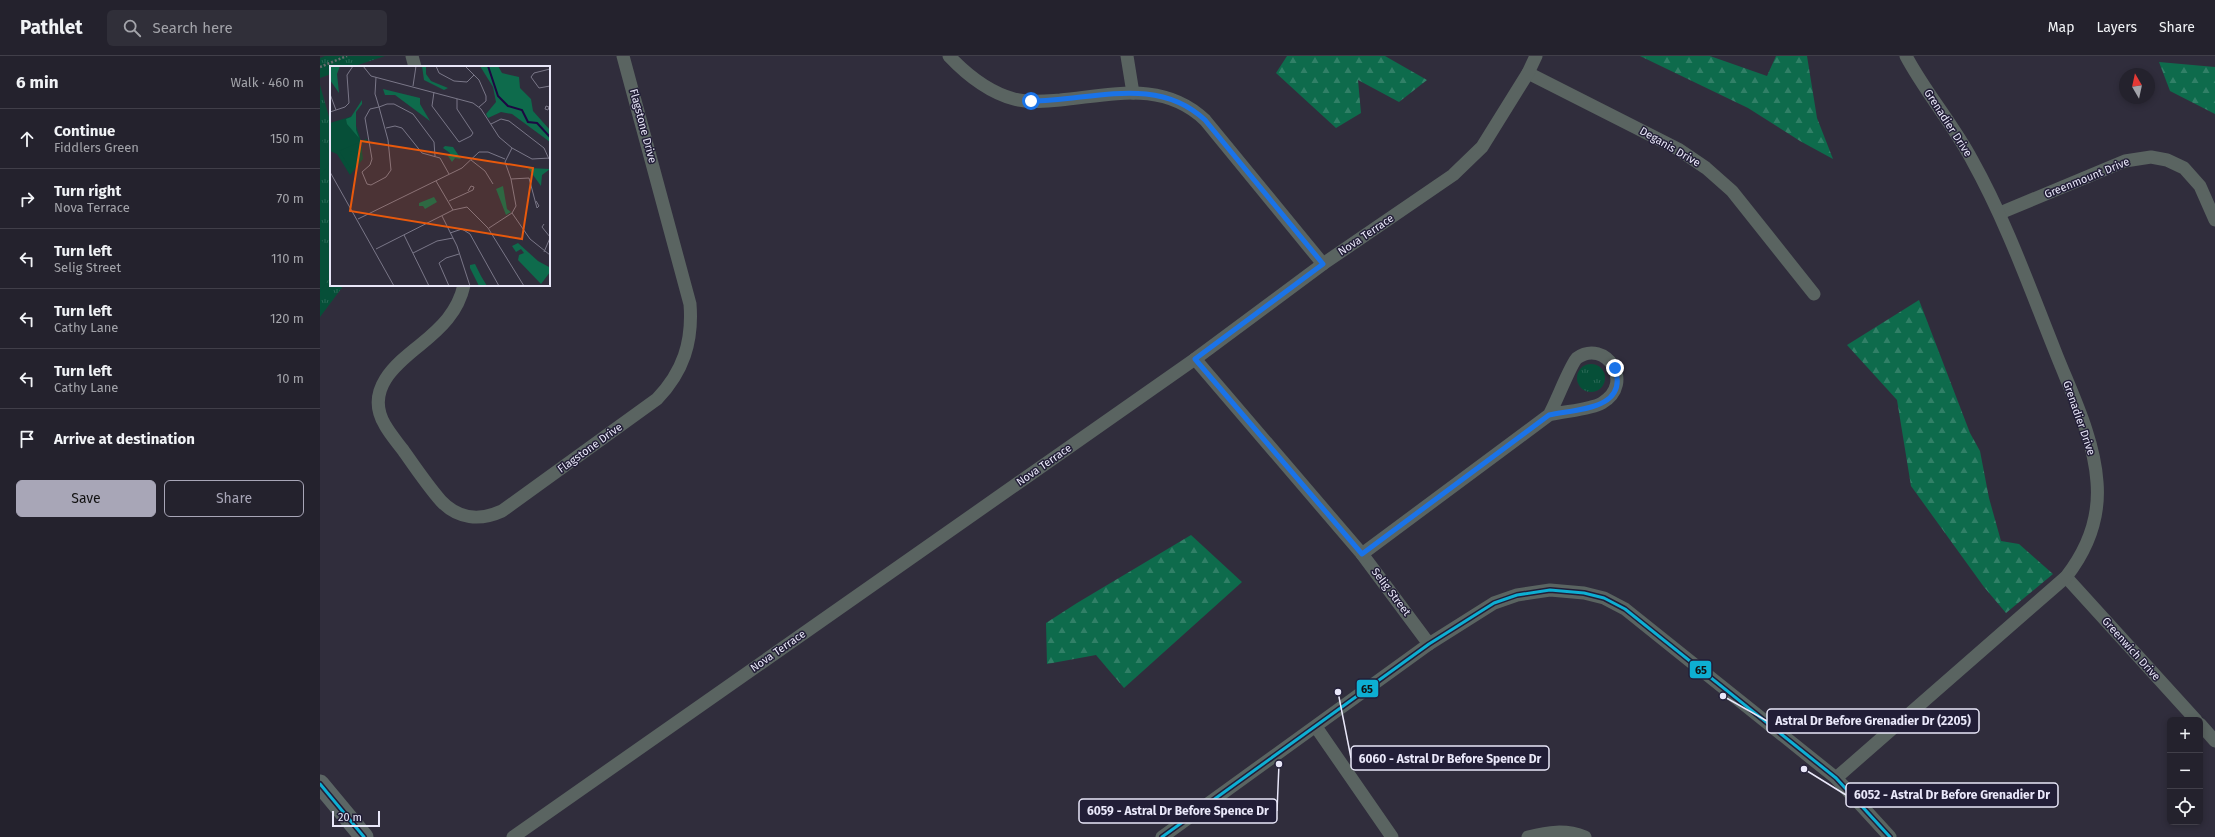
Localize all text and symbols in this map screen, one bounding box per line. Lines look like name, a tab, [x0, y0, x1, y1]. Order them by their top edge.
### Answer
search box	[107, 10, 387, 46]
text: Pathlet	[20, 16, 83, 39]
icon: search	[121, 17, 143, 39]
text: Search here	[153, 19, 233, 37]
text: Map	[2048, 19, 2074, 36]
text: Layers	[2096, 19, 2137, 36]
text: Share	[2159, 19, 2195, 36]
inset map	[330, 66, 550, 286]
north arrow	[2119, 68, 2155, 104]
text: 6 min	[16, 72, 59, 93]
text: Walk · 460 m	[231, 75, 304, 90]
street label: Flagstone Drive	[627, 87, 659, 165]
street label: Grenadier Drive	[1921, 87, 1975, 159]
route start	[1022, 92, 1040, 110]
text: Continue	[54, 122, 115, 140]
street label: Deganis Drive	[1637, 124, 1703, 170]
icon: ahead	[16, 128, 38, 150]
text: 150 m	[270, 131, 304, 146]
text: Fiddlers Green	[54, 140, 139, 155]
street label: Greenmount Drive	[2043, 155, 2131, 201]
text: Turn right	[54, 182, 121, 200]
icon: right	[16, 188, 38, 210]
text: 70 m	[277, 191, 304, 206]
text: Nova Terrace	[54, 200, 130, 215]
street label: Nova Terrace	[1336, 212, 1396, 258]
text: Turn left	[54, 242, 112, 260]
icon: left	[16, 248, 38, 270]
text: 110 m	[271, 251, 304, 266]
text: Selig Street	[54, 260, 121, 275]
text: Turn left	[54, 302, 112, 320]
icon: left	[16, 308, 38, 330]
text: 120 m	[270, 311, 304, 326]
text: Cathy Lane	[54, 320, 118, 335]
route end	[1606, 359, 1624, 377]
text: Turn left	[54, 362, 112, 380]
icon: left	[16, 368, 38, 390]
text: 10 m	[277, 371, 304, 386]
street label: Grenadier Drive	[2060, 379, 2098, 457]
text: Cathy Lane	[54, 380, 118, 395]
street label: Flagstone Drive	[555, 420, 625, 476]
icon: arrive	[16, 428, 38, 450]
text: Arrive at destination	[54, 430, 195, 448]
street label: Nova Terrace	[1014, 441, 1074, 489]
button: Save	[16, 480, 156, 517]
button: Share	[164, 480, 304, 517]
street label: Selig Street	[1369, 565, 1413, 619]
street label: Greenwich Drive	[2099, 615, 2163, 683]
street label: Nova Terrace	[748, 627, 808, 675]
line badge: 65	[1689, 660, 1712, 679]
text: 65	[1695, 664, 1707, 677]
line badge: 65	[1356, 679, 1379, 698]
text: 65	[1361, 683, 1373, 696]
callout: Astral Dr Before Grenadier Dr (2205)	[1767, 709, 1979, 733]
text: Astral Dr Before Grenadier Dr (2205)	[1774, 714, 1971, 728]
map controls	[2167, 717, 2203, 825]
button: +	[2167, 717, 2203, 753]
callout: 6060 - Astral Dr Before Spence Dr	[1351, 746, 1549, 770]
text: 6060 - Astral Dr Before Spence Dr	[1359, 752, 1542, 766]
button: −	[2167, 753, 2203, 789]
callout: 6052 - Astral Dr Before Grenadier Dr	[1846, 783, 2058, 807]
text: 6052 - Astral Dr Before Grenadier Dr	[1854, 788, 2050, 802]
button: locate	[2167, 789, 2203, 825]
callout: 6059 - Astral Dr Before Spence Dr	[1079, 799, 1277, 823]
text: 6059 - Astral Dr Before Spence Dr	[1087, 804, 1269, 818]
scale bar	[332, 809, 380, 828]
text: 20 m	[338, 811, 362, 824]

